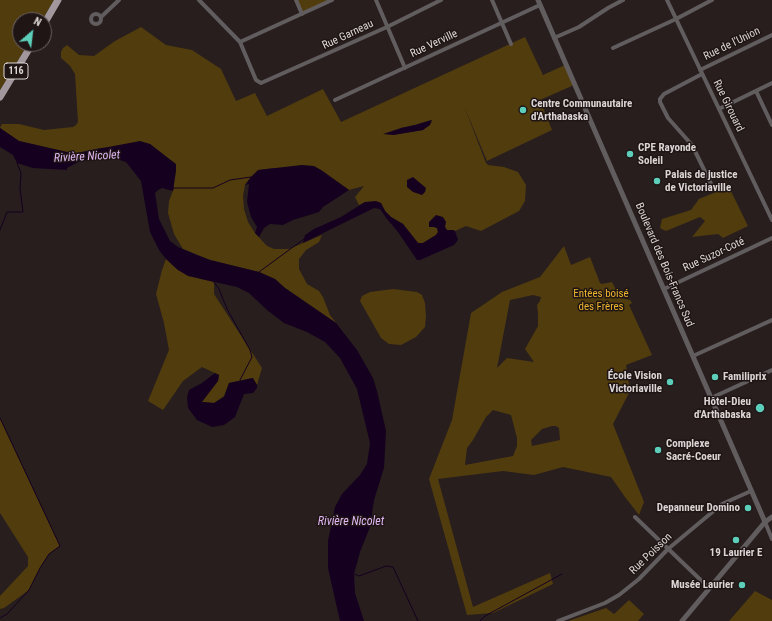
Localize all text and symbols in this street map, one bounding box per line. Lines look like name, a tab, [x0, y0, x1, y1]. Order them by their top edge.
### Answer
north arrow	[12, 12, 52, 52]
text: N	[31, 15, 43, 29]
street label: Rue Garneau	[320, 17, 376, 53]
street label: Rue de l'Union	[702, 25, 762, 63]
street label: Rue Verville	[408, 27, 460, 61]
road number: 116	[4, 63, 28, 79]
street label: Rue Girouard	[710, 78, 746, 134]
place label: Centre Communautaire d'Arthabaska	[531, 97, 632, 123]
marker: Centre Communautaire d'Arthabaska	[518, 105, 528, 115]
place label: CPE Rayonde Soleil	[638, 141, 696, 167]
water label: Rivière Nicolet	[54, 148, 120, 166]
marker: CPE Rayonde Soleil	[625, 149, 635, 159]
place label: Palais de justice de Victoriaville	[665, 168, 737, 194]
marker: Palais de justice de Victoriaville	[652, 176, 662, 186]
street label: Boulevard des Bois-Francs Sud	[632, 201, 696, 329]
street label: Rue Suzor-Coté	[681, 235, 747, 275]
park label: Entées boisé des Frères	[573, 287, 629, 313]
place label: École Vision Victoriaville	[608, 369, 662, 395]
place label: Familiprix	[723, 370, 767, 384]
marker: Familiprix	[710, 372, 720, 382]
marker: École Vision Victoriaville	[665, 377, 675, 387]
place label: Hôtel-Dieu d'Arthabaska	[694, 395, 751, 421]
marker: Hôtel-Dieu d'Arthabaska	[754, 402, 766, 414]
place label: Complexe Sacré-Coeur	[666, 437, 721, 463]
marker: Complexe Sacré-Coeur	[653, 445, 663, 455]
place label: Depanneur Domino	[657, 501, 740, 515]
marker: Depanneur Domino	[743, 503, 753, 513]
water label: Rivière Nicolet	[318, 515, 384, 529]
street label: Rue Poisson	[627, 531, 675, 577]
marker: 19 Laurier E	[731, 535, 741, 545]
place label: 19 Laurier E	[710, 546, 762, 560]
place label: Musée Laurier	[671, 578, 734, 592]
marker: Musée Laurier	[737, 580, 747, 590]

